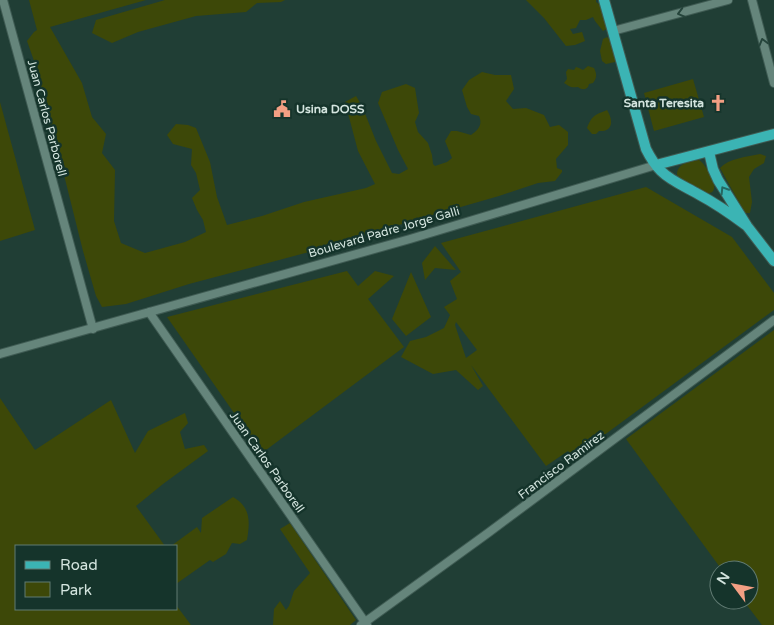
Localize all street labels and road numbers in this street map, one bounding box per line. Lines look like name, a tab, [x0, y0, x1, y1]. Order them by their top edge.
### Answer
street label: Juan Carlos Parborell	[25, 58, 69, 178]
street label: Boulevard Padre Jorge Galli	[307, 204, 461, 260]
street label: Juan Carlos Parborell	[227, 409, 307, 515]
street label: Francisco Ramirez	[515, 428, 607, 502]

